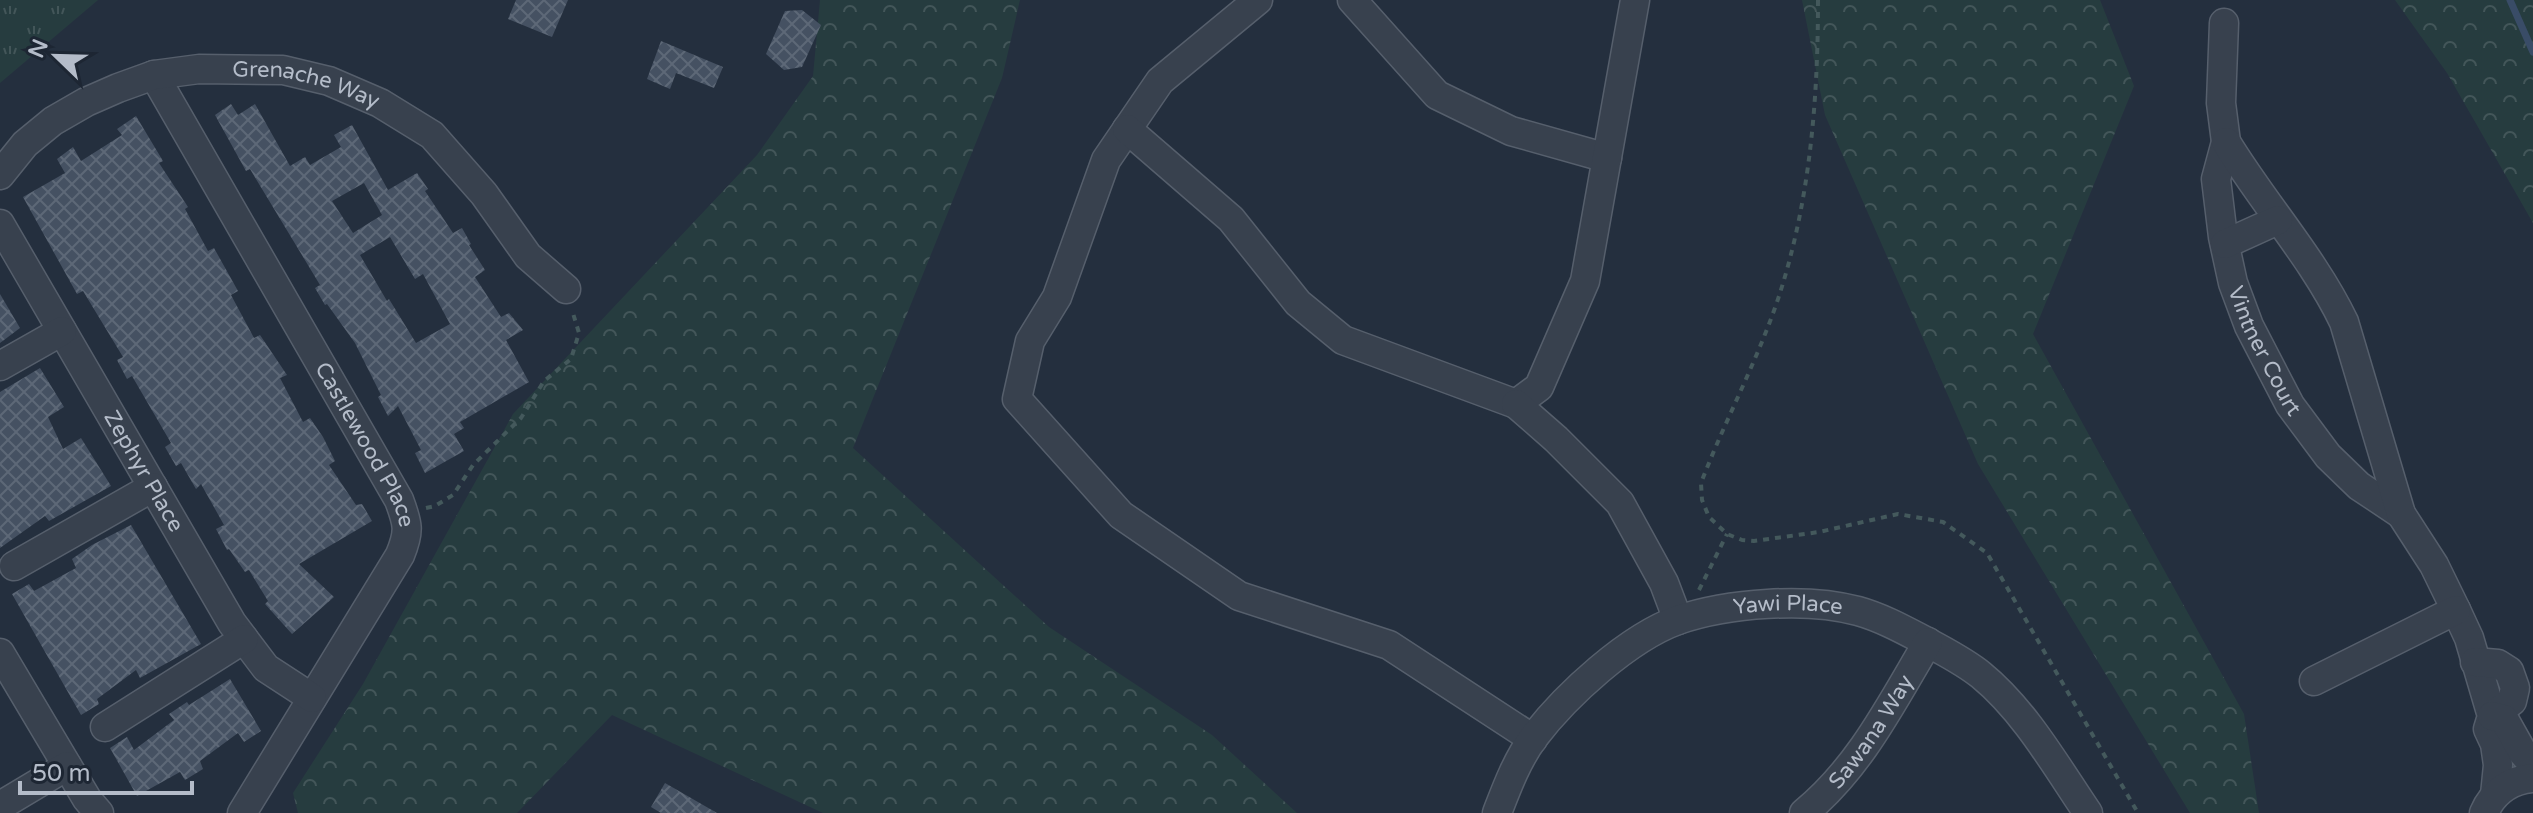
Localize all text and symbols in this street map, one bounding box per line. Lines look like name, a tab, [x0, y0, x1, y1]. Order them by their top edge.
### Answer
north arrow	[16, 16, 96, 96]
text: N	[23, 35, 54, 62]
street label: Grenache Way	[232, 56, 384, 114]
street label: Vintner Court	[2222, 283, 2307, 421]
street label: Castlewood Place	[309, 358, 420, 529]
street label: Zephyr Place	[98, 406, 189, 537]
street label: Yawi Place	[1732, 590, 1845, 620]
street label: Sawana Way	[1823, 670, 1919, 794]
scale bar	[20, 745, 192, 795]
text: 50 m	[32, 759, 90, 788]

